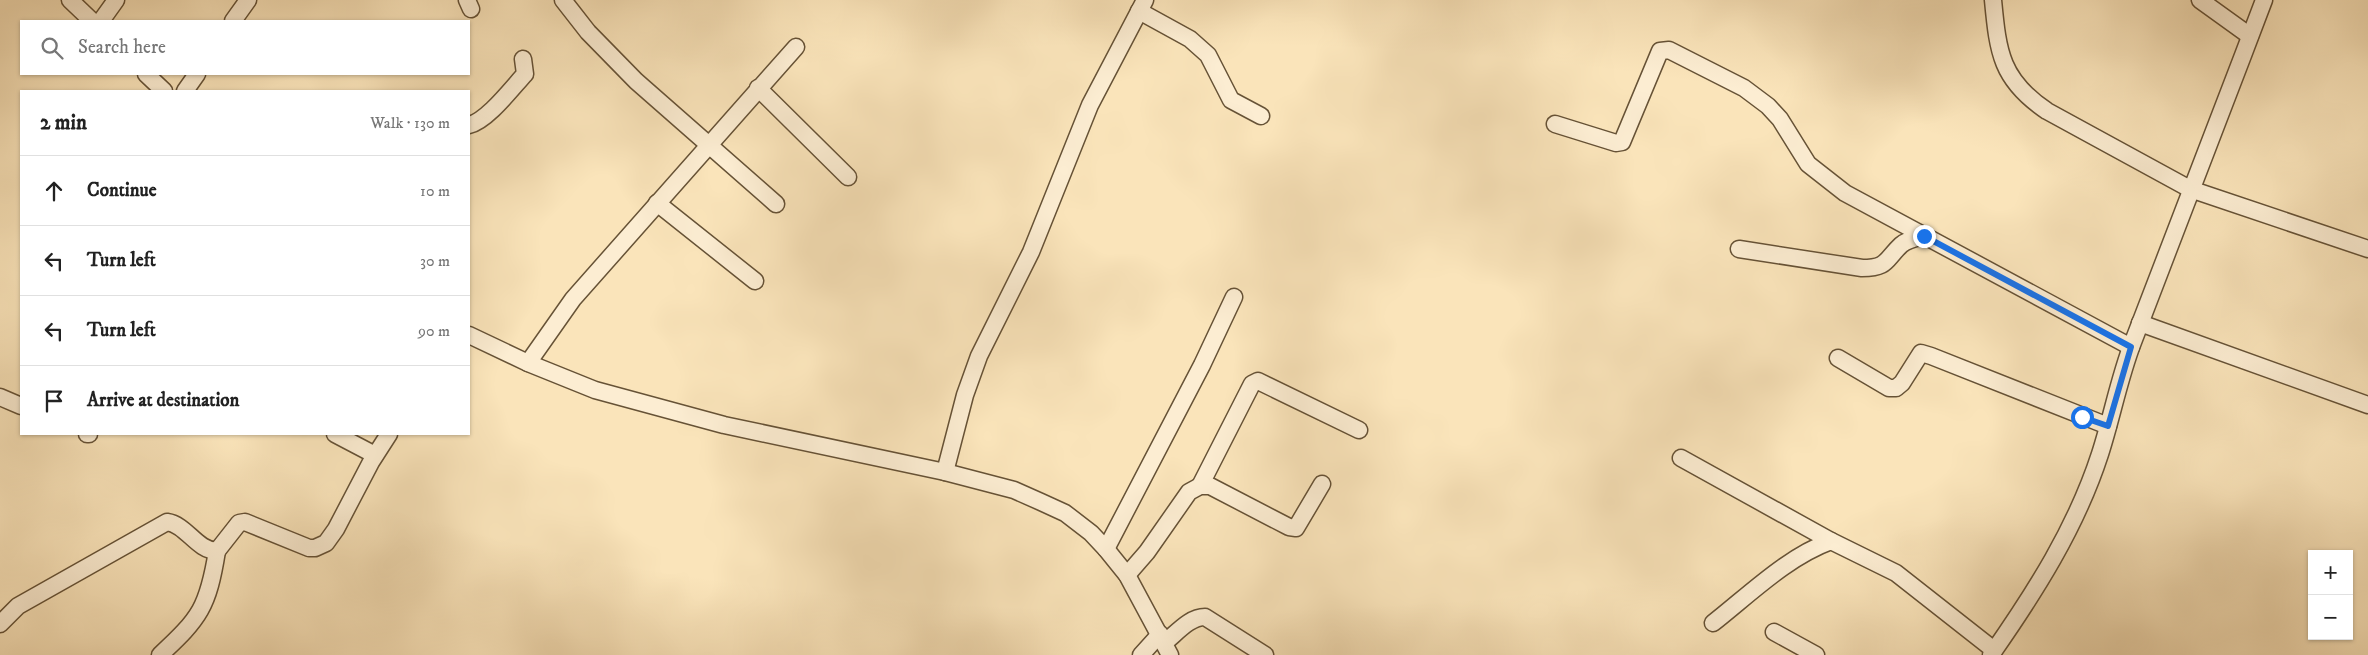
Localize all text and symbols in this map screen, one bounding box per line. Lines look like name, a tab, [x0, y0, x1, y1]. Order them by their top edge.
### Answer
search box	[20, 20, 470, 75]
icon: search	[38, 34, 66, 62]
text: Search here	[78, 36, 166, 59]
text: 2 min	[40, 110, 87, 136]
text: Walk · 130 m	[370, 113, 450, 133]
icon: ahead	[40, 177, 68, 205]
text: Continue	[87, 179, 157, 202]
text: 10 m	[420, 181, 450, 201]
route end	[1913, 225, 1936, 248]
icon: left	[40, 247, 68, 275]
text: Turn left	[87, 249, 156, 272]
text: 30 m	[420, 251, 450, 271]
icon: left	[40, 317, 68, 345]
text: Turn left	[87, 319, 156, 342]
text: 90 m	[418, 321, 450, 341]
icon: arrive	[40, 387, 68, 415]
text: Arrive at destination	[87, 389, 239, 412]
route start	[2071, 406, 2094, 429]
map controls	[2308, 550, 2353, 640]
button: +	[2308, 550, 2353, 595]
button: −	[2308, 595, 2353, 640]

